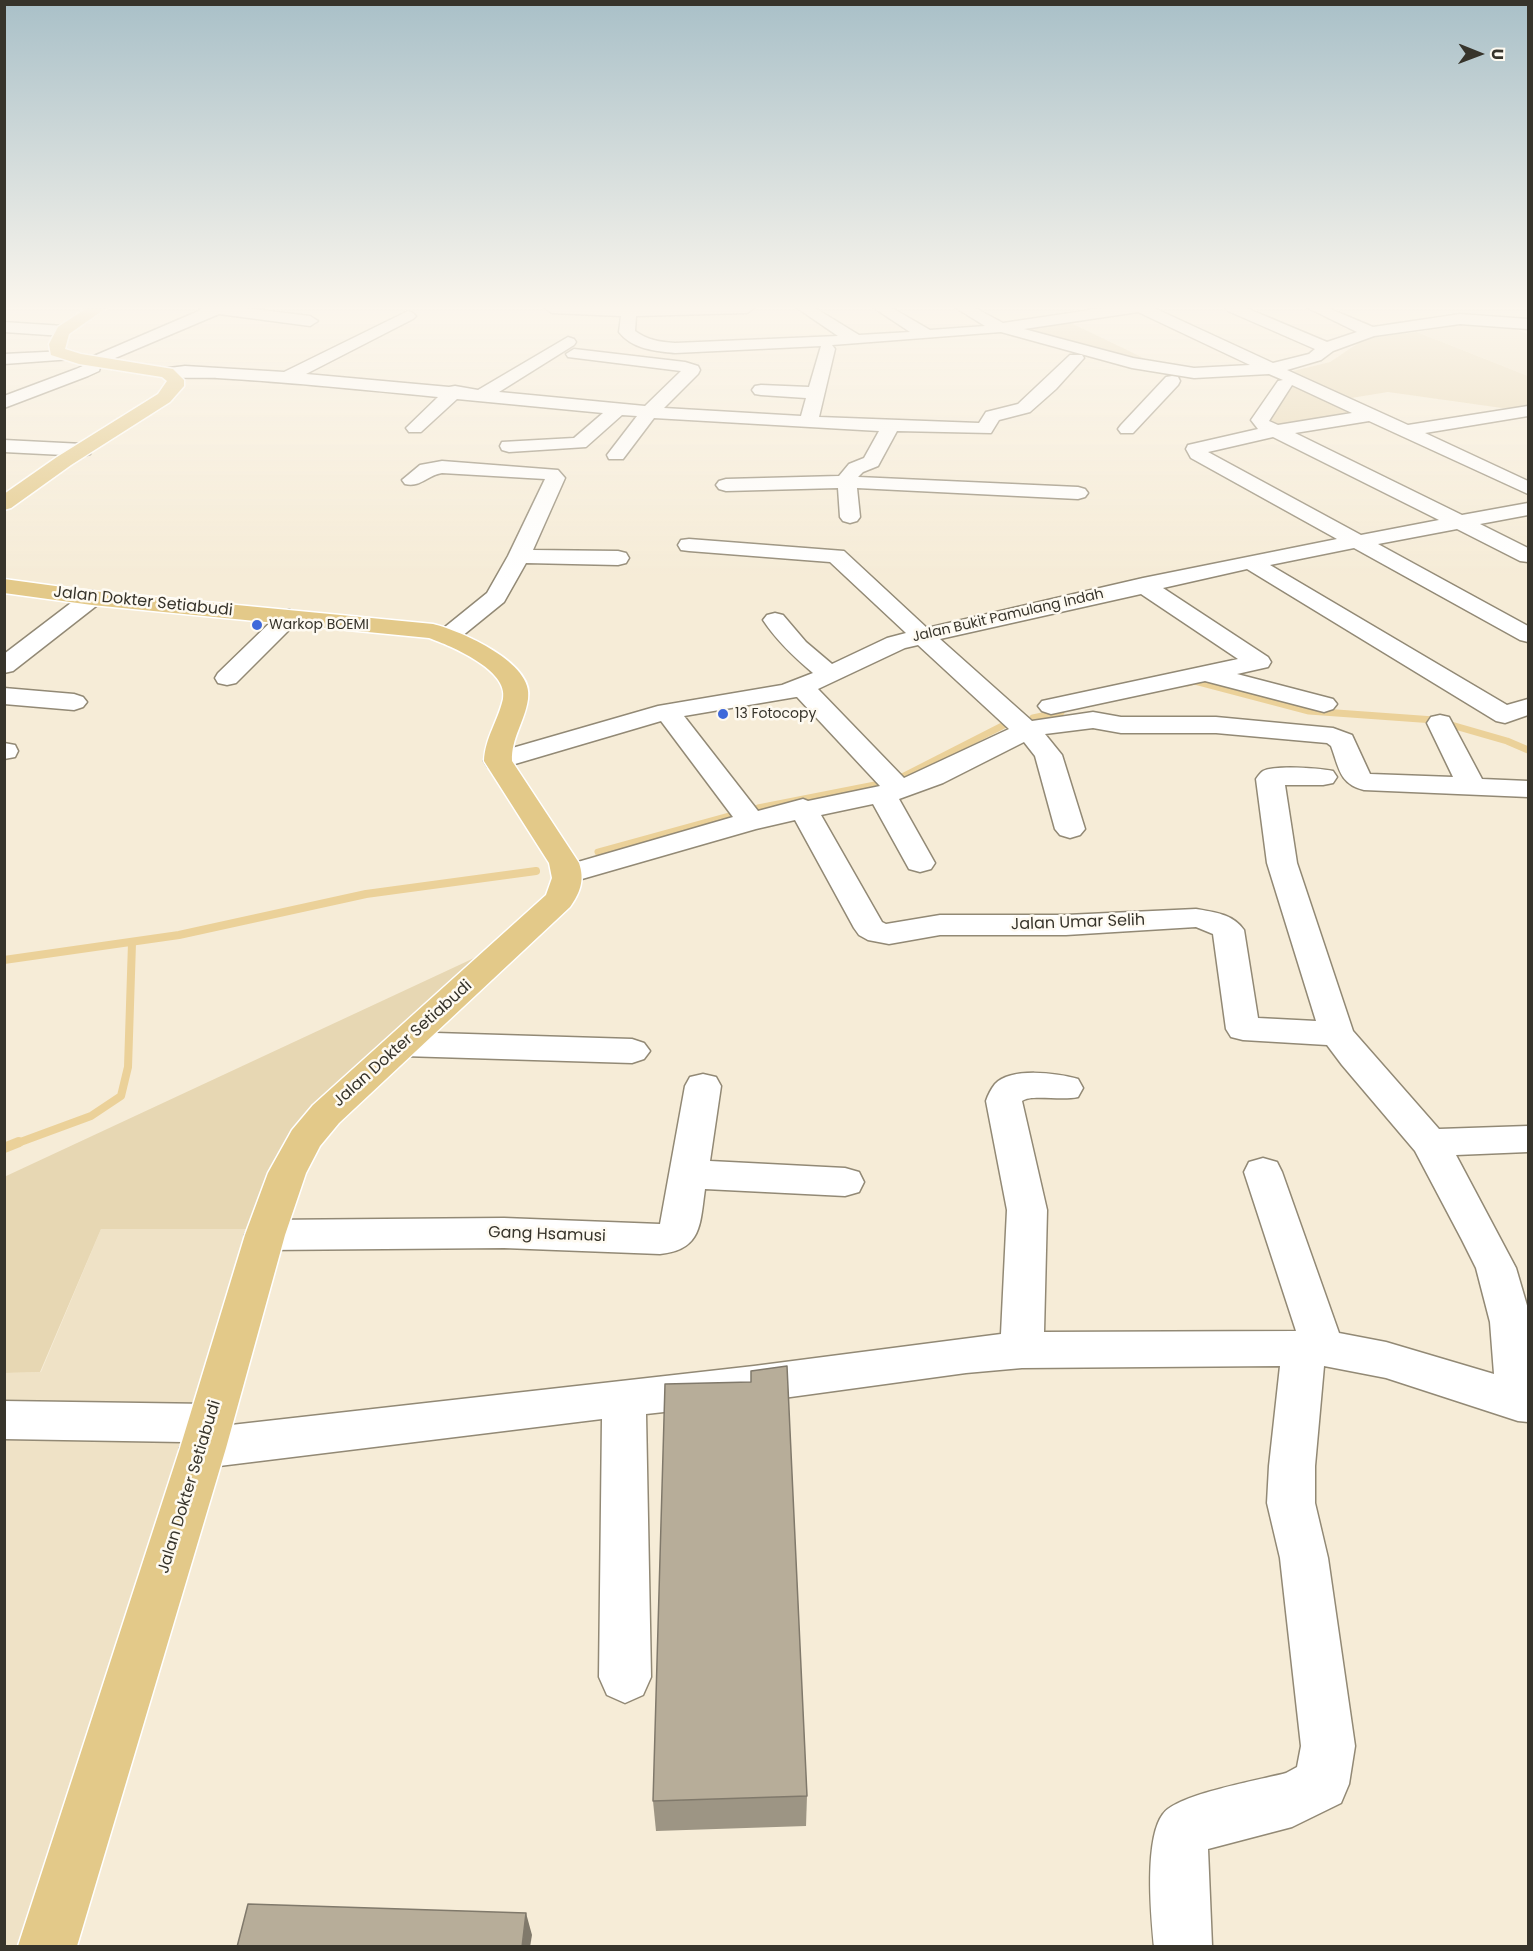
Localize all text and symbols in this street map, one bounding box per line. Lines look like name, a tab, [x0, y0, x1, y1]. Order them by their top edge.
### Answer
north arrow	[1449, 24, 1509, 84]
text: U	[1486, 48, 1509, 60]
street label: Jalan Dokter Setiabudi	[52, 583, 234, 621]
street label: Jalan Bukit Pamulang Indah	[911, 586, 1105, 646]
place label: Warkop BOEMI	[269, 617, 369, 633]
marker: Warkop BOEMI	[250, 618, 264, 632]
place label: 13 Fotocopy	[735, 706, 816, 722]
marker: 13 Fotocopy	[716, 707, 730, 721]
street label: Jalan Umar Selih	[1011, 911, 1145, 935]
street label: Jalan Dokter Setiabudi	[330, 977, 476, 1111]
street label: Gang Hsamusi	[488, 1223, 606, 1247]
street label: Jalan Dokter Setiabudi	[155, 1398, 225, 1576]

